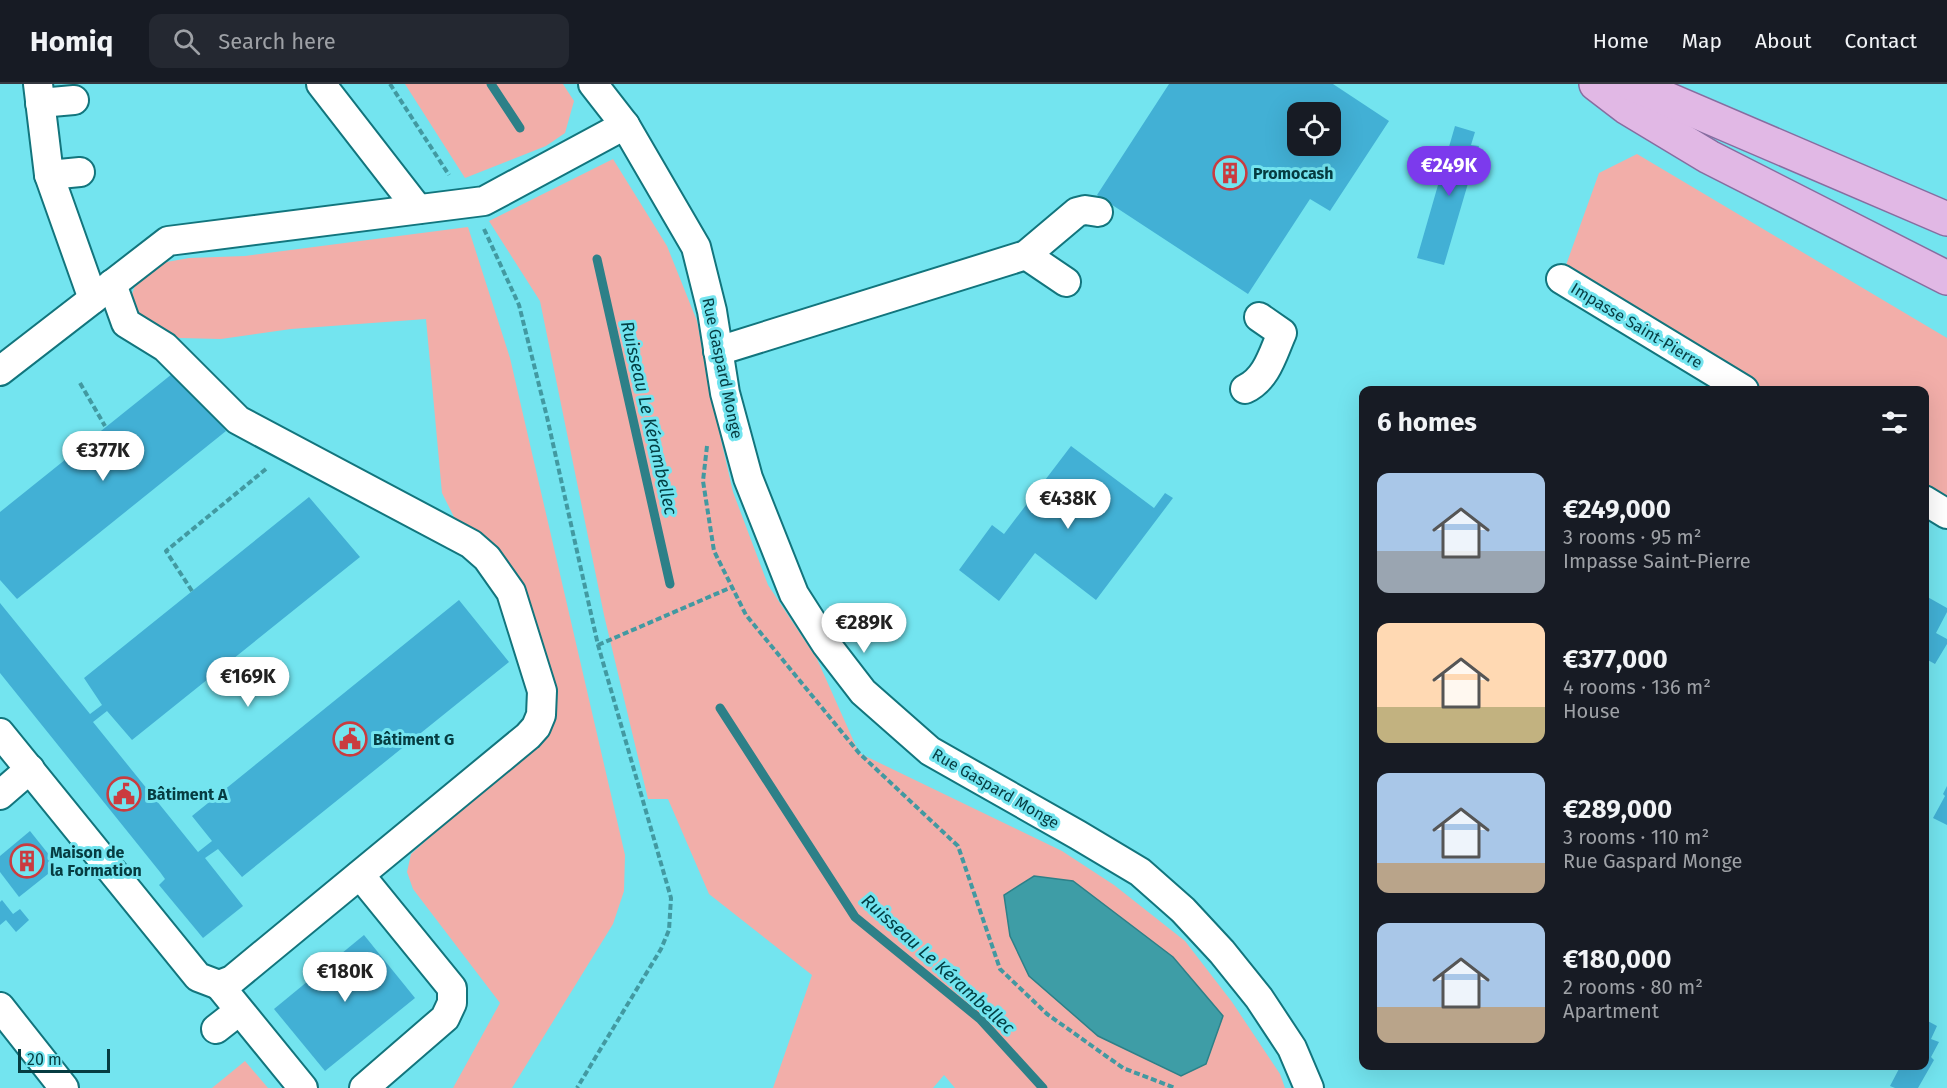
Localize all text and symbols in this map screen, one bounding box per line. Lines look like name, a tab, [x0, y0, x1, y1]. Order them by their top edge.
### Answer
search box	[149, 14, 569, 68]
text: Homiq	[30, 25, 113, 58]
icon: search	[170, 25, 203, 58]
text: Search here	[218, 28, 336, 55]
text: Home	[1593, 28, 1649, 54]
text: Map	[1682, 28, 1722, 54]
text: About	[1755, 28, 1812, 54]
text: Contact	[1845, 28, 1917, 54]
map controls	[1287, 102, 1341, 156]
button: locate	[1287, 102, 1341, 156]
pin: €249K	[1407, 146, 1491, 197]
text: €249K	[1421, 153, 1477, 177]
building icon: Promocash	[1212, 155, 1248, 191]
place label: Promocash	[1253, 164, 1334, 183]
street label: Impasse Saint-Pierre	[1568, 279, 1706, 372]
street label: Rue Gaspard Monge	[698, 296, 747, 440]
water label: Ruisseau Le Kérambellec	[616, 319, 682, 518]
icon: filters	[1878, 406, 1911, 439]
text: 6 homes	[1377, 407, 1477, 438]
pin: €377K	[61, 431, 145, 482]
text: €377K	[76, 438, 130, 462]
pin: €438K	[1026, 479, 1110, 530]
text: €438K	[1040, 486, 1096, 510]
text: €249,000	[1563, 494, 1671, 525]
icon: home	[1425, 497, 1497, 569]
text: 3 rooms · 95 m²	[1563, 525, 1702, 549]
text: Impasse Saint-Pierre	[1563, 549, 1751, 573]
pin: €289K	[822, 603, 906, 654]
text: €289K	[835, 610, 893, 634]
text: €377,000	[1563, 644, 1668, 675]
icon: home	[1425, 647, 1497, 719]
pin: €169K	[206, 657, 290, 708]
text: €169K	[220, 664, 276, 688]
text: 4 rooms · 136 m²	[1563, 675, 1711, 699]
text: House	[1563, 699, 1620, 723]
public building icon: Bâtiment G	[332, 721, 368, 757]
place label: Bâtiment G	[373, 730, 454, 749]
street label: Rue Gaspard Monge	[929, 744, 1063, 833]
public building icon: Bâtiment A	[106, 776, 142, 812]
place label: Bâtiment A	[147, 785, 228, 804]
text: €289,000	[1563, 794, 1672, 825]
icon: home	[1425, 797, 1497, 869]
text: 3 rooms · 110 m²	[1563, 825, 1709, 849]
building icon: Maison de la Formation	[9, 843, 45, 879]
place label: Maison de la Formation	[50, 843, 142, 880]
text: Rue Gaspard Monge	[1563, 849, 1742, 873]
water label: Ruisseau Le Kérambellec	[857, 889, 1020, 1039]
text: €180,000	[1563, 944, 1671, 975]
icon: home	[1425, 947, 1497, 1019]
pin: €180K	[303, 952, 387, 1003]
text: €180K	[317, 959, 373, 983]
text: 2 rooms · 80 m²	[1563, 975, 1703, 999]
text: Apartment	[1563, 999, 1659, 1023]
scale bar	[18, 1046, 110, 1074]
text: 20 m	[27, 1050, 62, 1069]

